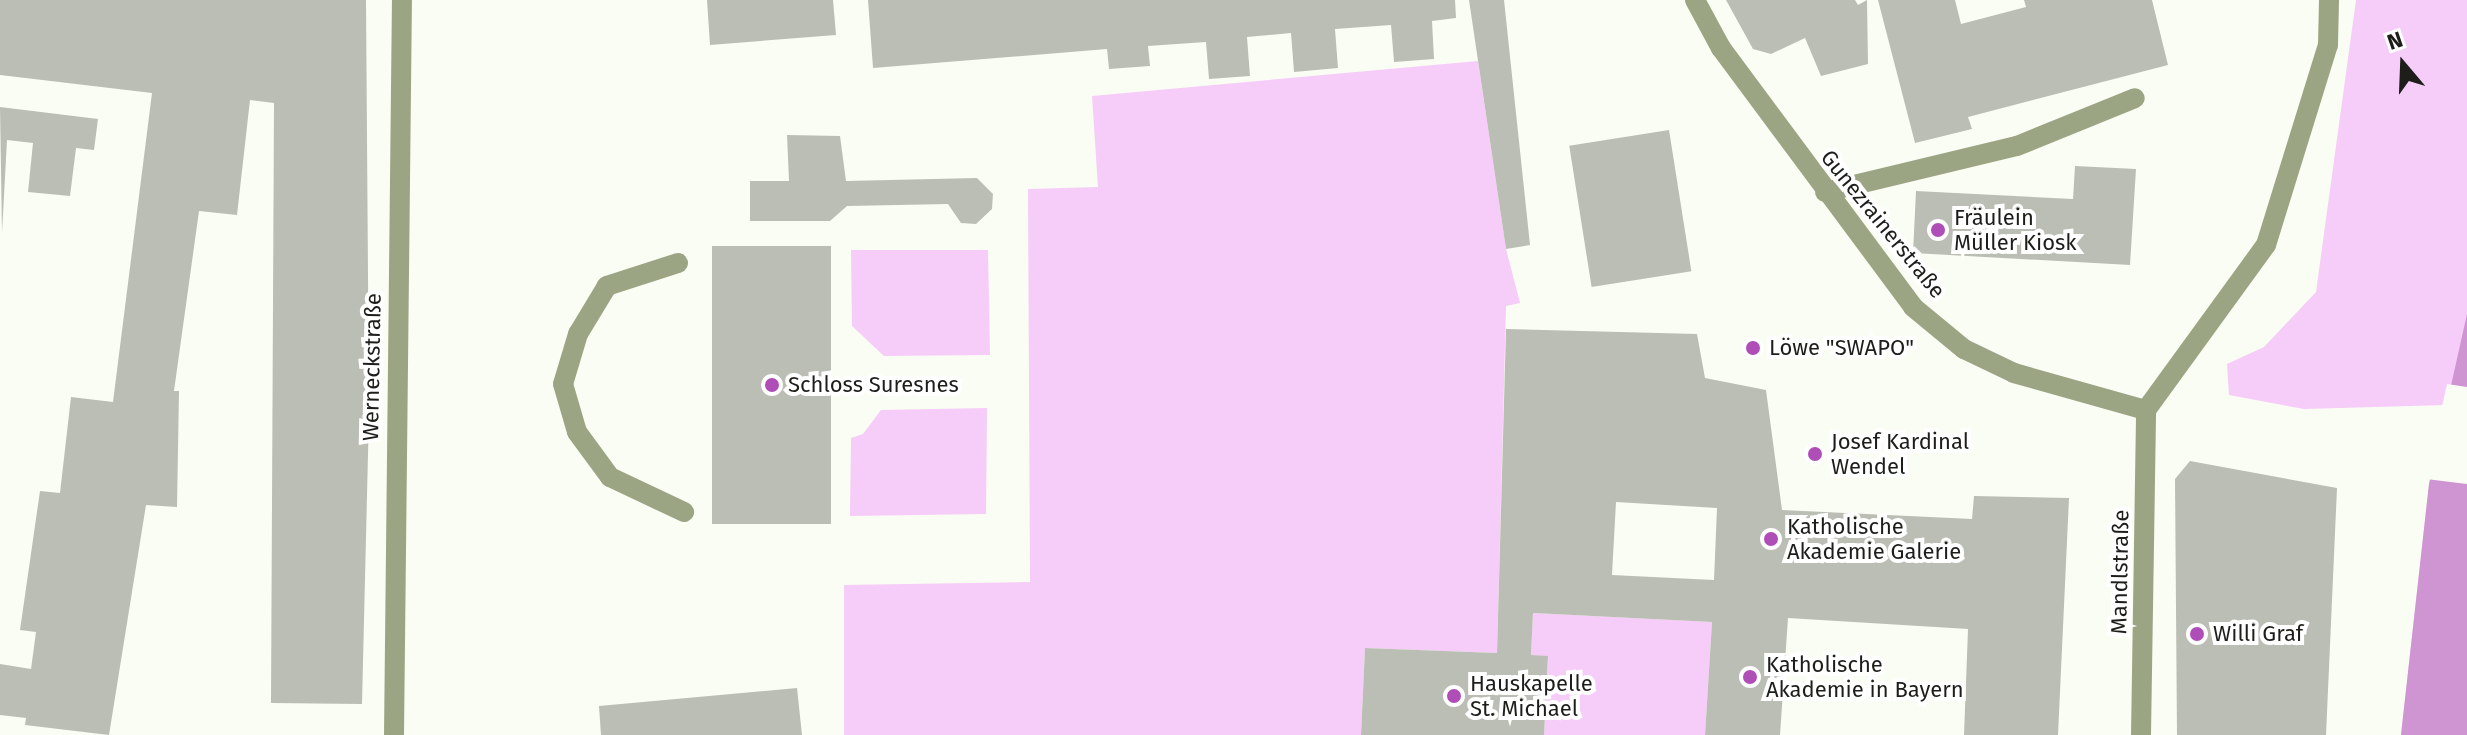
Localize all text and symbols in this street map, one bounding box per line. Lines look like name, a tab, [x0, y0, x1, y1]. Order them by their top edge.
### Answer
north arrow	[2363, 24, 2443, 104]
text: N	[2384, 26, 2406, 56]
street label: Gunezrainerstraße	[1815, 145, 1951, 303]
place label: Fräulein Müller Kiosk	[1954, 204, 2077, 256]
marker: Fräulein Müller Kiosk	[1929, 221, 1947, 239]
street label: Werneckstraße	[358, 293, 386, 441]
place label: Löwe "SWAPO"	[1769, 335, 1914, 361]
marker: Löwe "SWAPO"	[1744, 339, 1762, 357]
place label: Schloss Suresnes	[788, 372, 959, 398]
marker: Schloss Suresnes	[763, 376, 781, 394]
place label: Josef Kardinal Wendel	[1831, 428, 1969, 480]
marker: Josef Kardinal Wendel	[1806, 445, 1824, 463]
street label: Mandlstraße	[2106, 510, 2134, 634]
place label: Katholische Akademie Galerie	[1787, 513, 1961, 564]
marker: Katholische Akademie Galerie	[1762, 530, 1780, 548]
place label: Willi Graf	[2213, 621, 2303, 647]
marker: Willi Graf	[2188, 625, 2206, 643]
place label: Katholische Akademie in Bayern	[1766, 651, 1964, 702]
marker: Katholische Akademie in Bayern	[1741, 668, 1759, 686]
place label: Hauskapelle St. Michael	[1470, 670, 1593, 722]
marker: Hauskapelle St. Michael	[1445, 687, 1463, 705]

